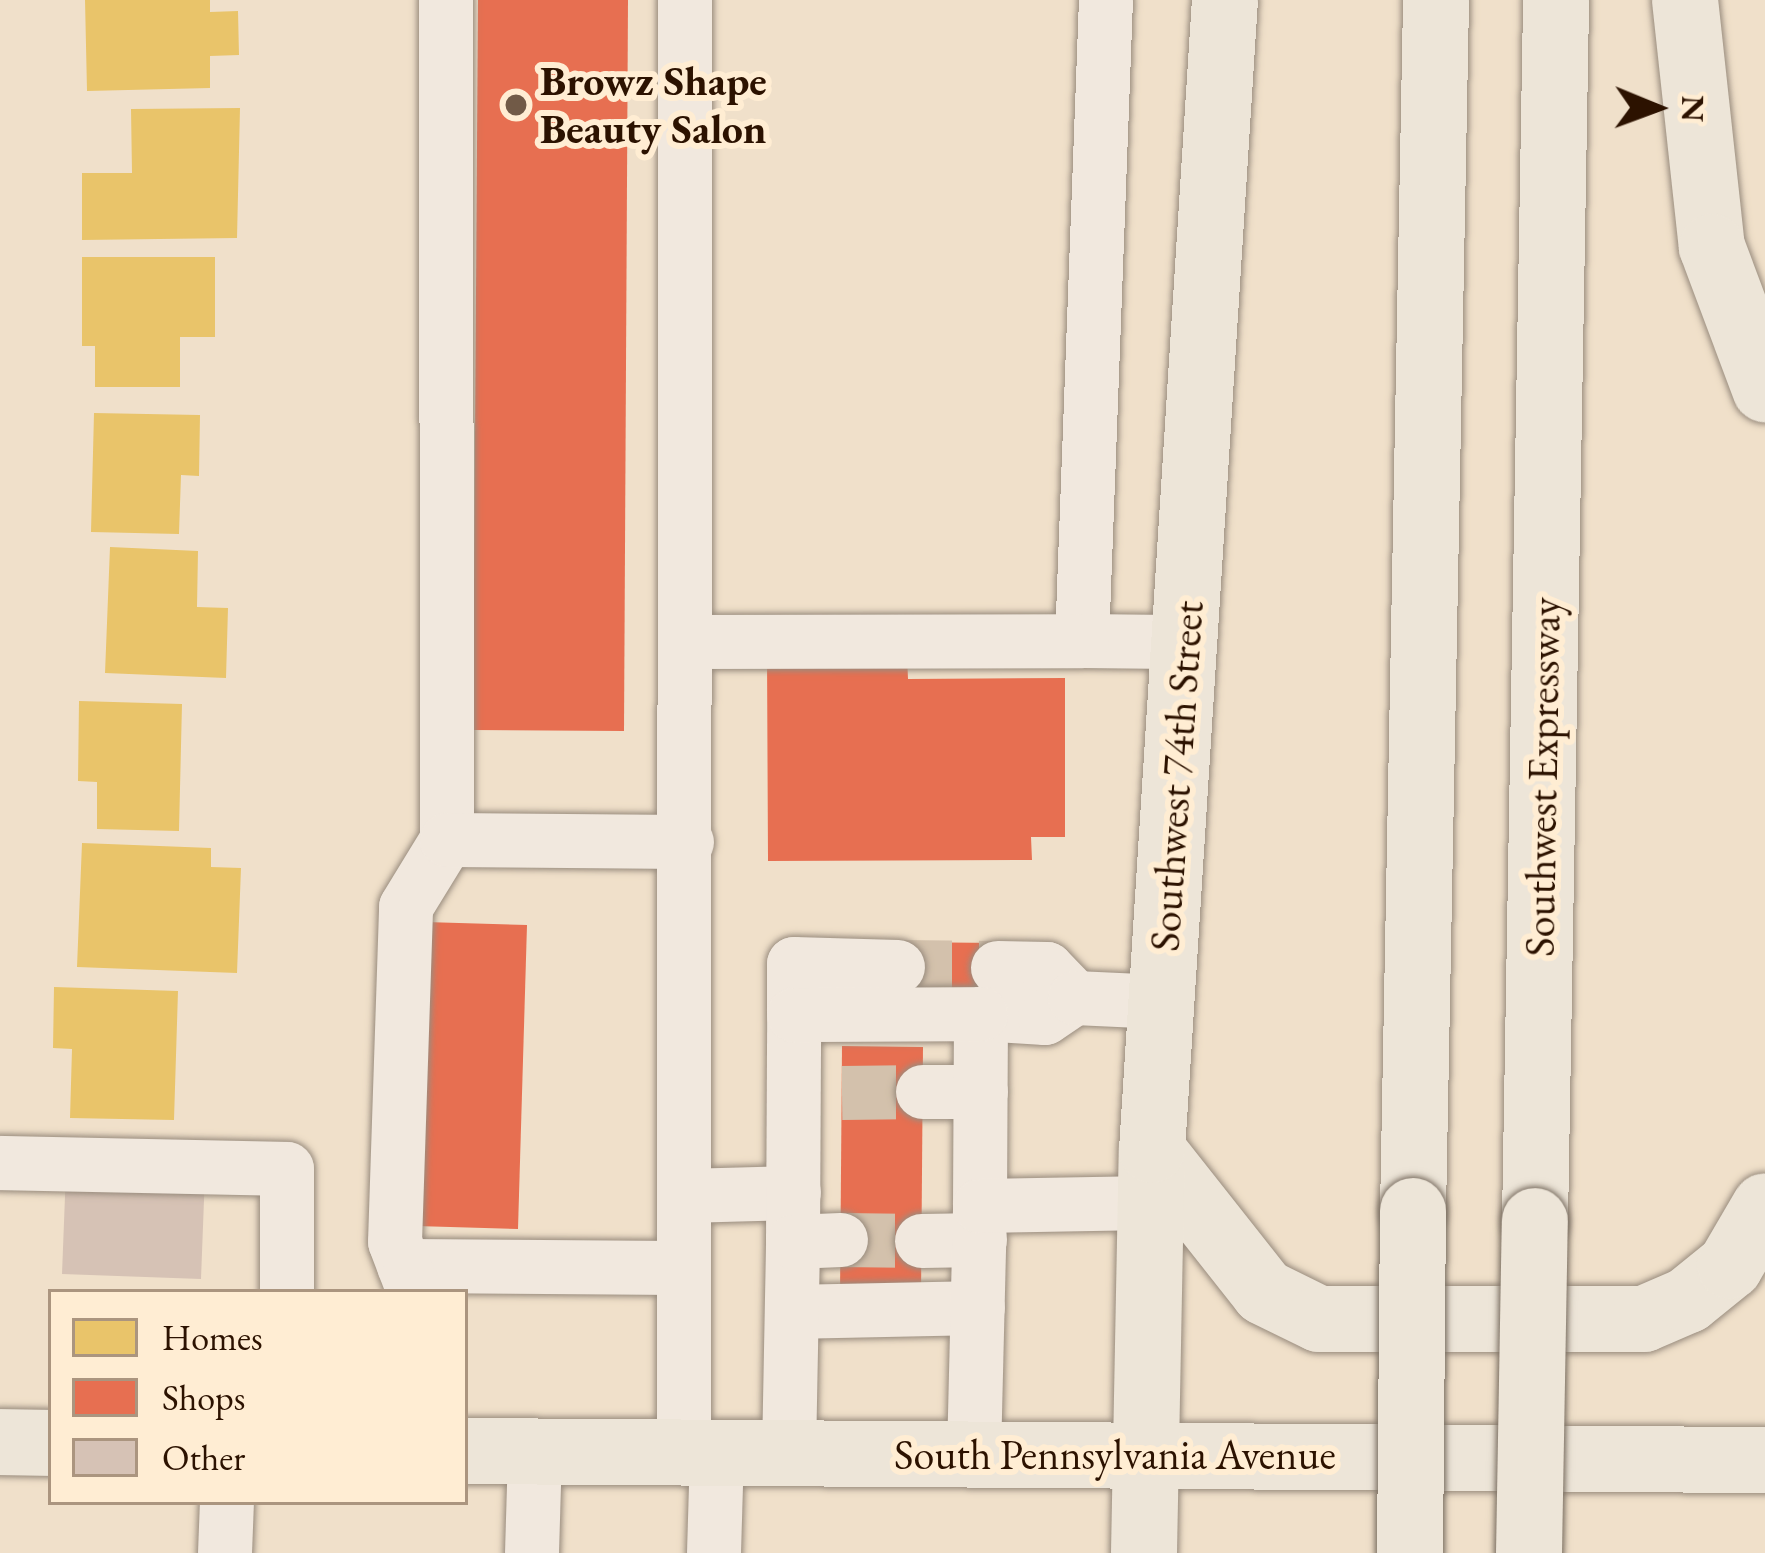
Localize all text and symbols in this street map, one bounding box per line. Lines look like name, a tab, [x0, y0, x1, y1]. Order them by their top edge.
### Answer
north arrow	[1597, 48, 1717, 168]
place label: Browz Shape Beauty Salon	[540, 56, 767, 154]
marker: Browz Shape Beauty Salon	[503, 92, 529, 118]
text: N	[1672, 95, 1715, 122]
street label: Southwest Expressway	[1515, 597, 1571, 957]
street label: Southwest 74th Street	[1140, 599, 1214, 953]
legend	[48, 1289, 468, 1505]
text: Homes	[162, 1314, 263, 1361]
text: Shops	[162, 1374, 245, 1421]
street label: South Pennsylvania Avenue	[894, 1430, 1336, 1480]
text: Other	[162, 1434, 245, 1481]

